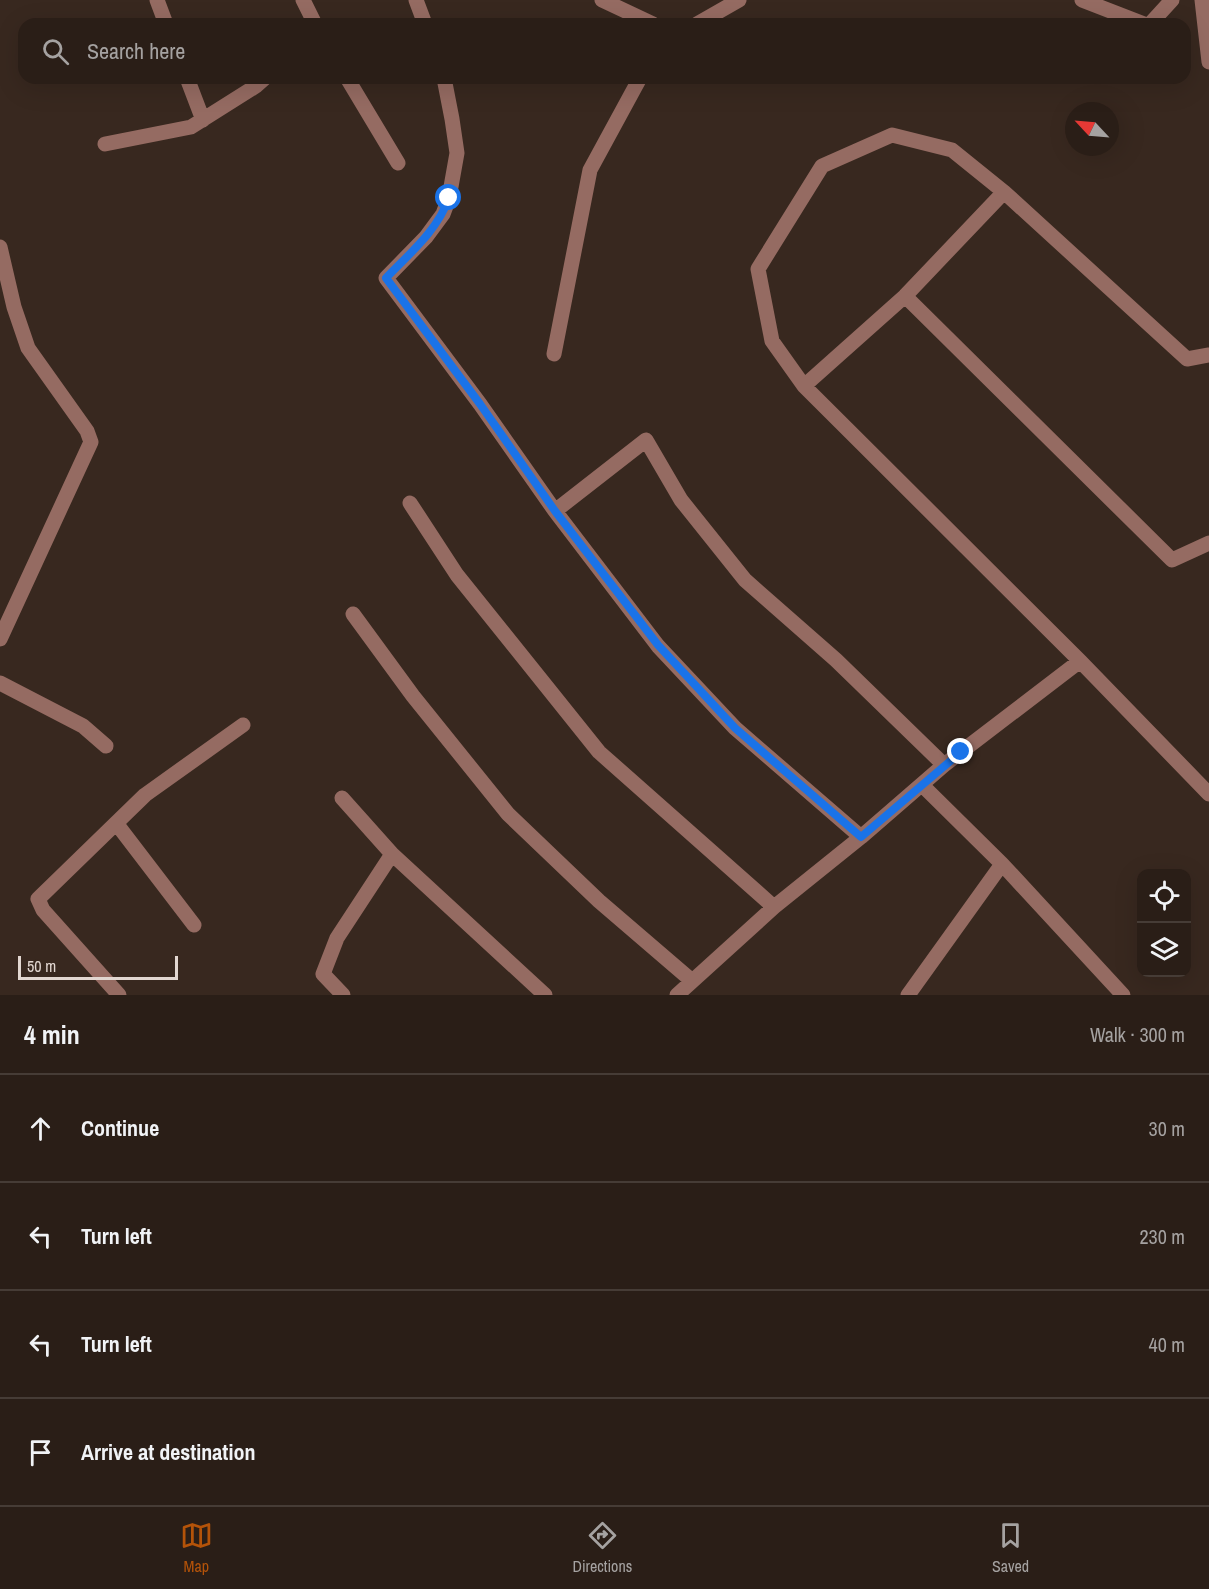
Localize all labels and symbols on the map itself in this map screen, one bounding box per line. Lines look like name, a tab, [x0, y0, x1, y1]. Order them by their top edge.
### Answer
north arrow	[1065, 102, 1119, 156]
route start	[435, 184, 461, 210]
route end	[947, 738, 973, 764]
scale bar	[18, 953, 178, 980]

